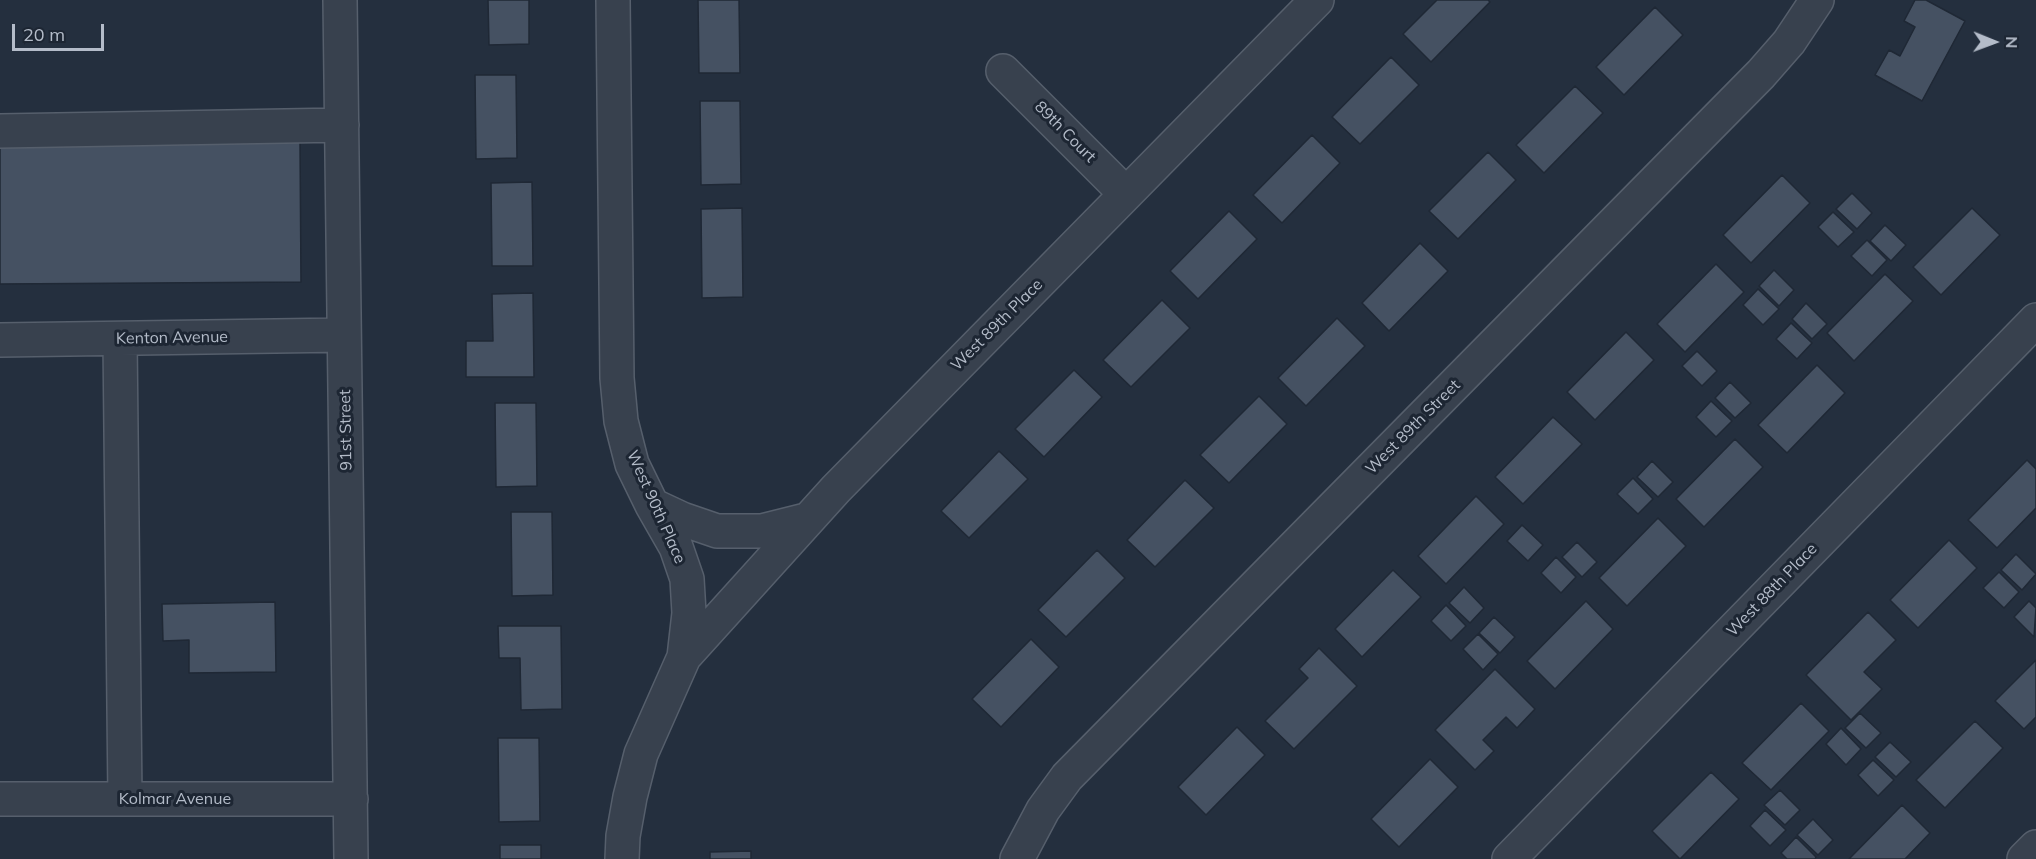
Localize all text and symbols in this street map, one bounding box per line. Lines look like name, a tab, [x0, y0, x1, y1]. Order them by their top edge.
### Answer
scale bar	[15, 12, 106, 50]
north arrow	[1964, 12, 2024, 72]
text: 20 m	[23, 23, 65, 46]
text: N	[2002, 36, 2022, 49]
street label: 89th Court	[1030, 97, 1100, 167]
street label: West 89th Place	[947, 275, 1047, 375]
street label: Kenton Avenue	[116, 327, 228, 349]
street label: West 89th Street	[1362, 376, 1464, 478]
street label: 91st Street	[336, 389, 356, 471]
street label: West 90th Place	[622, 447, 690, 567]
street label: West 88th Place	[1723, 540, 1821, 640]
street label: Kolmar Avenue	[119, 789, 231, 809]

